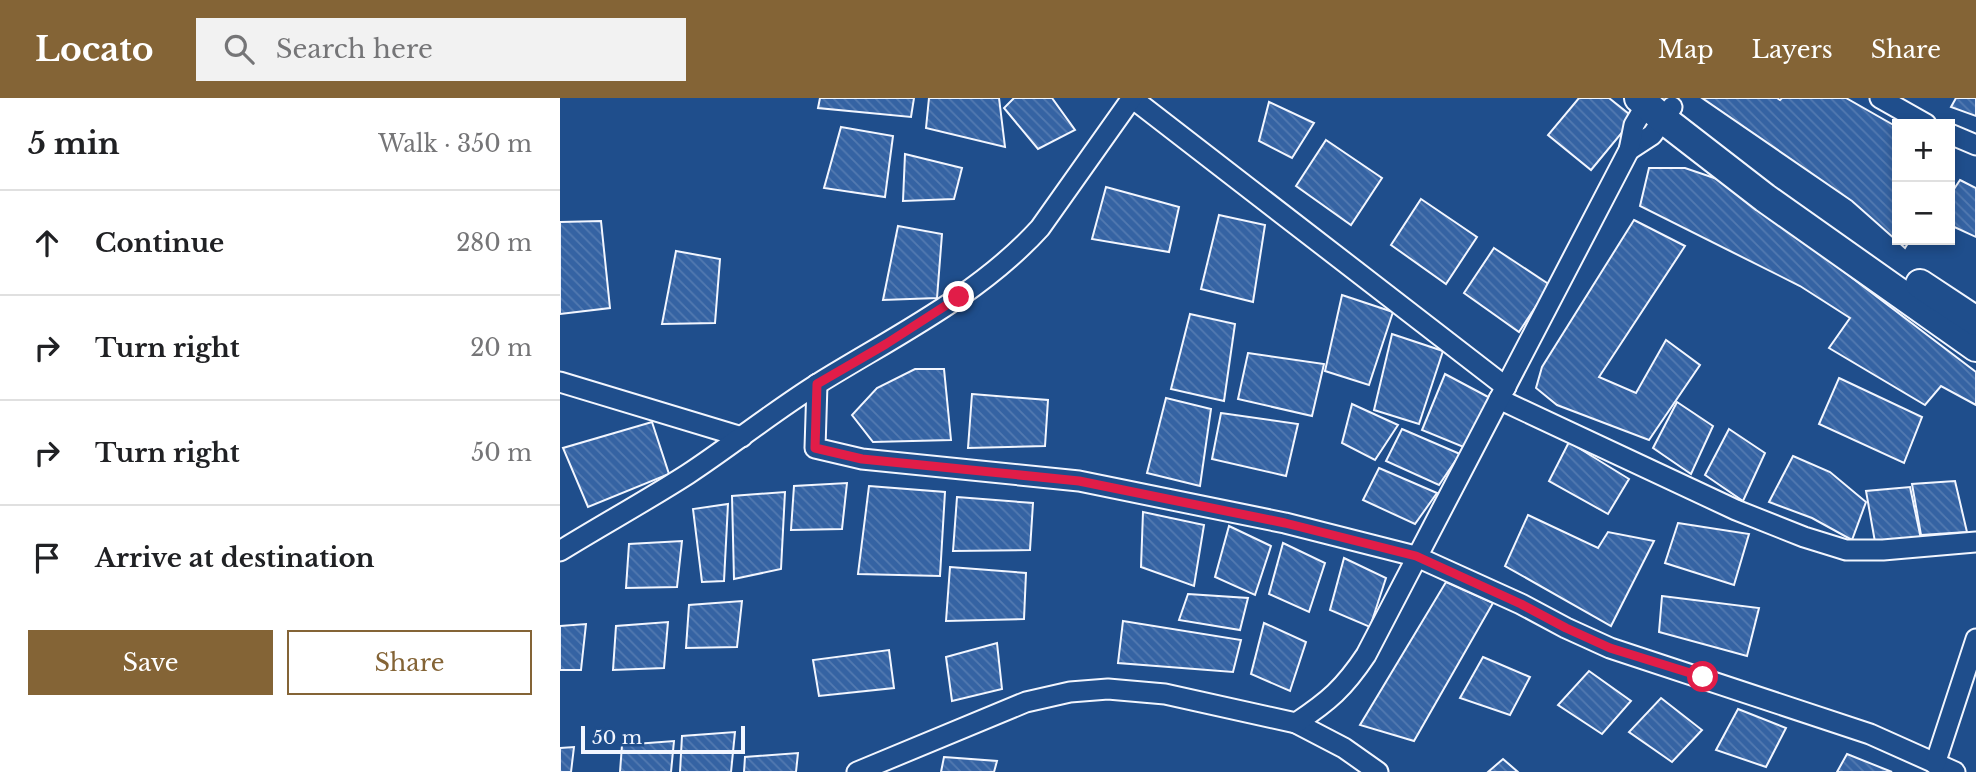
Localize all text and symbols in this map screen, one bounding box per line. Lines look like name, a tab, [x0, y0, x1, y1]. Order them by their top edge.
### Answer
search box	[196, 18, 686, 81]
text: Locato	[35, 29, 154, 70]
icon: search	[220, 30, 258, 68]
text: Search here	[276, 33, 433, 65]
text: Map	[1658, 35, 1714, 64]
text: Layers	[1752, 35, 1833, 64]
text: Share	[1871, 35, 1941, 64]
map controls	[1892, 119, 1955, 245]
button: +	[1892, 119, 1955, 182]
text: 5 min	[28, 125, 120, 162]
text: Walk · 350 m	[378, 130, 532, 158]
button: −	[1892, 182, 1955, 245]
icon: ahead	[28, 224, 66, 262]
text: Continue	[95, 227, 224, 259]
text: 280 m	[456, 229, 532, 257]
route end	[943, 281, 974, 312]
icon: right	[28, 329, 66, 367]
text: Turn right	[95, 332, 240, 364]
text: 20 m	[470, 334, 532, 362]
icon: right	[28, 434, 66, 472]
text: Turn right	[95, 437, 240, 469]
text: 50 m	[471, 439, 532, 467]
icon: arrive	[28, 539, 66, 577]
text: Arrive at destination	[95, 542, 375, 574]
button: Save	[28, 630, 273, 695]
button: Share	[287, 630, 532, 695]
route start	[1687, 661, 1718, 692]
scale bar	[581, 723, 746, 755]
text: 50 m	[592, 726, 642, 749]

